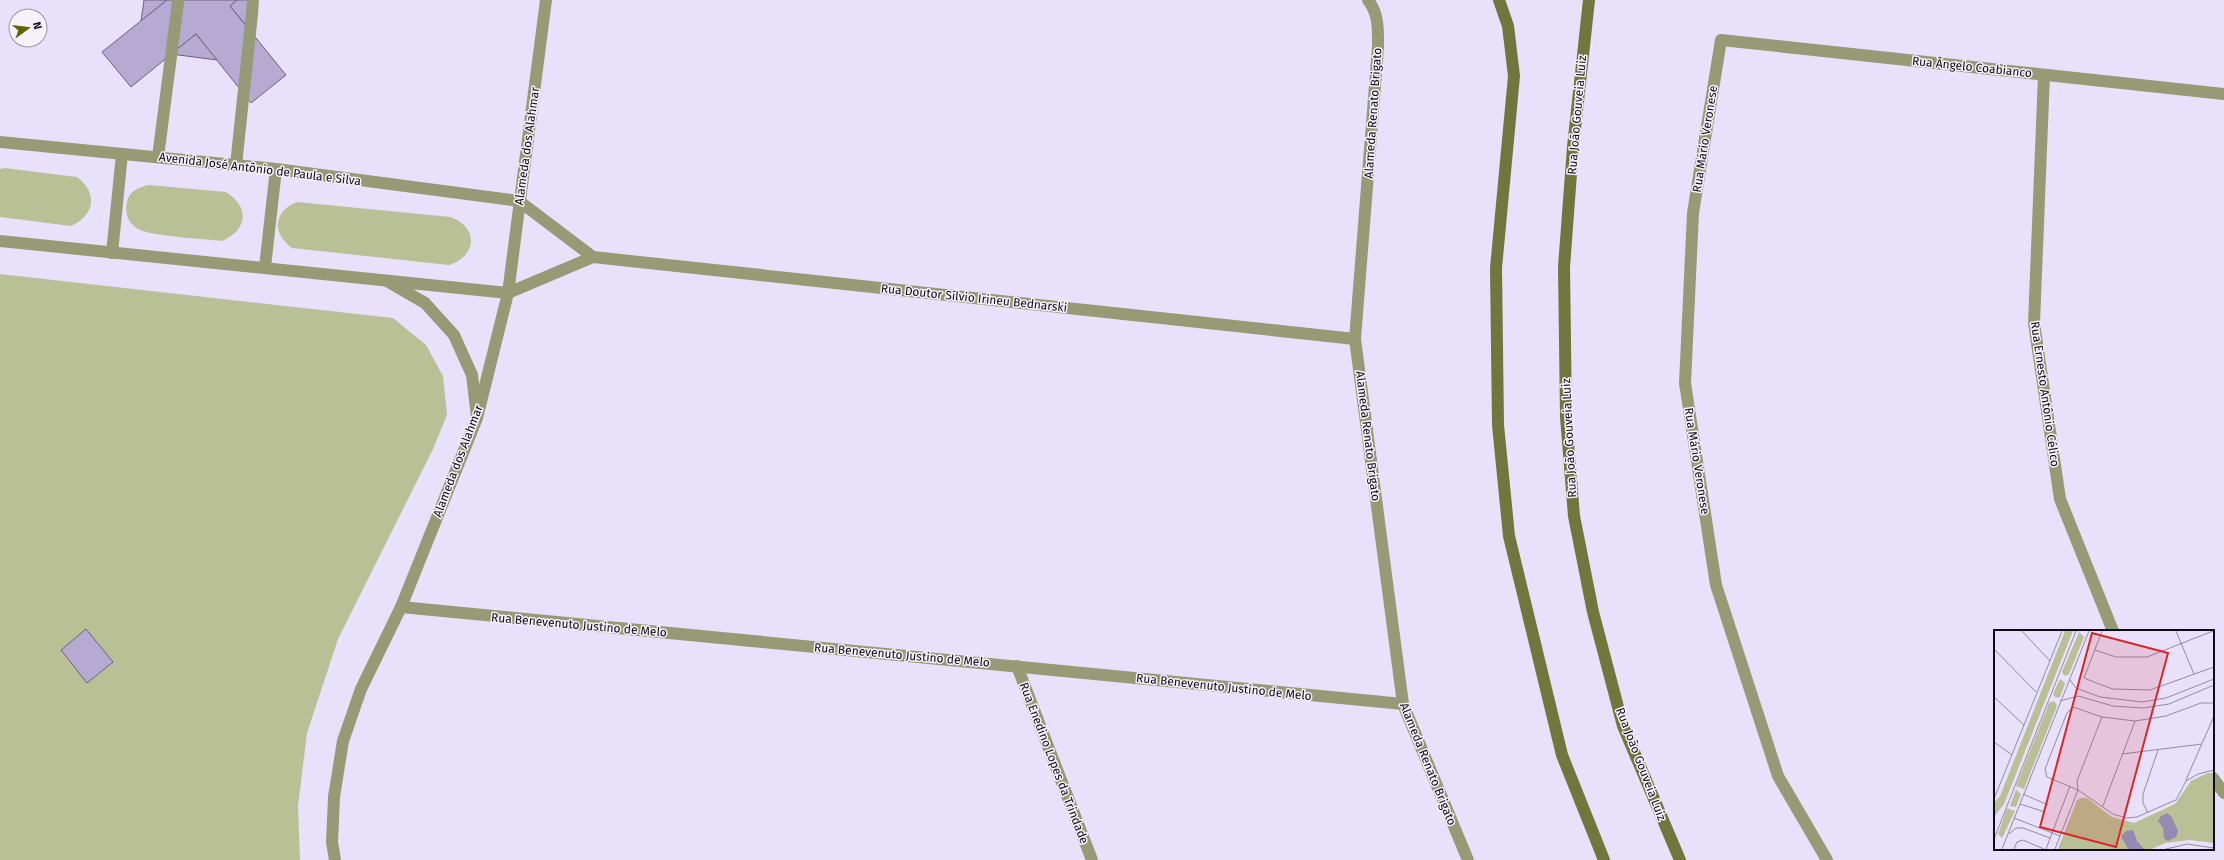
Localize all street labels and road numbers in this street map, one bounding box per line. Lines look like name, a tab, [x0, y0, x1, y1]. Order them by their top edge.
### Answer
street label: Alameda Renato Brigato	[1361, 47, 1385, 179]
street label: Rua Ângelo Coabianco	[1911, 53, 2033, 80]
street label: Rua João Gouveia Luiz	[1565, 55, 1589, 175]
street label: Rua Mário Veronese	[1690, 85, 1720, 193]
street label: Alameda dos Alahmar	[512, 86, 542, 206]
street label: Avenida José Antônio de Paula e Silva	[158, 150, 362, 188]
street label: Rua Doutor Sílvio Irineu Bednarski	[880, 281, 1068, 315]
street label: Rua Ernesto Antônio Célico	[2028, 320, 2062, 468]
street label: Alameda Renato Brigato	[1353, 370, 1383, 502]
street label: Rua João Gouveia Luiz	[1559, 378, 1579, 498]
street label: Alameda dos Alahmar	[430, 403, 486, 519]
street label: Rua Mário Veronese	[1682, 407, 1712, 515]
street label: Rua Benevenuto Justino de Melo	[490, 610, 668, 640]
street label: Rua Benevenuto Justino de Melo	[813, 640, 991, 670]
street label: Rua Benevenuto Justino de Melo	[1136, 671, 1312, 703]
street label: Rua Enedino Lopes da Trindade	[1017, 680, 1091, 846]
street label: Alameda Renato Brigato	[1397, 701, 1459, 827]
street label: Rua João Gouveia Luiz	[1613, 706, 1669, 822]

